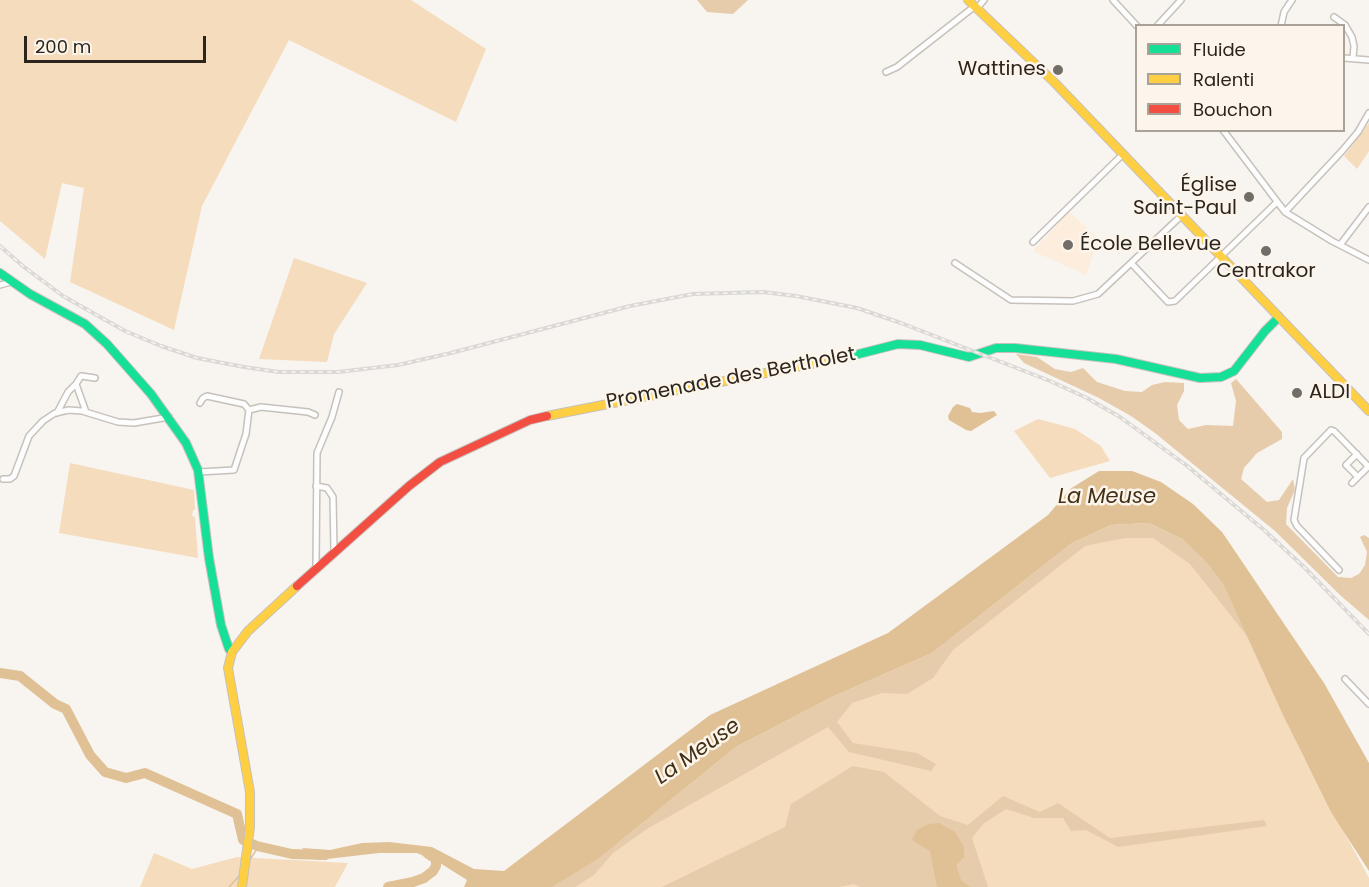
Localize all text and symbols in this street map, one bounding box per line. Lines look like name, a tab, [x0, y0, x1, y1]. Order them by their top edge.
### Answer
scale bar	[27, 24, 208, 62]
legend	[1135, 24, 1345, 132]
text: 200 m	[35, 34, 91, 59]
text: Fluide	[1193, 37, 1246, 62]
place label: Wattines	[958, 58, 1046, 82]
marker: Wattines	[1051, 63, 1065, 77]
text: Ralenti	[1193, 67, 1254, 92]
text: Bouchon	[1193, 97, 1273, 122]
place label: Église Saint-Paul	[1133, 174, 1237, 221]
marker: Église Saint-Paul	[1242, 190, 1256, 204]
place label: École Bellevue	[1080, 233, 1221, 257]
marker: École Bellevue	[1061, 238, 1075, 252]
marker: Centrakor	[1259, 244, 1273, 258]
place label: Centrakor	[1216, 260, 1316, 284]
street label: Promenade des Bertholet	[604, 343, 858, 415]
place label: ALDI	[1309, 381, 1350, 405]
marker: ALDI	[1290, 386, 1304, 400]
water label: La Meuse	[1058, 485, 1156, 511]
water label: La Meuse	[651, 714, 745, 790]

